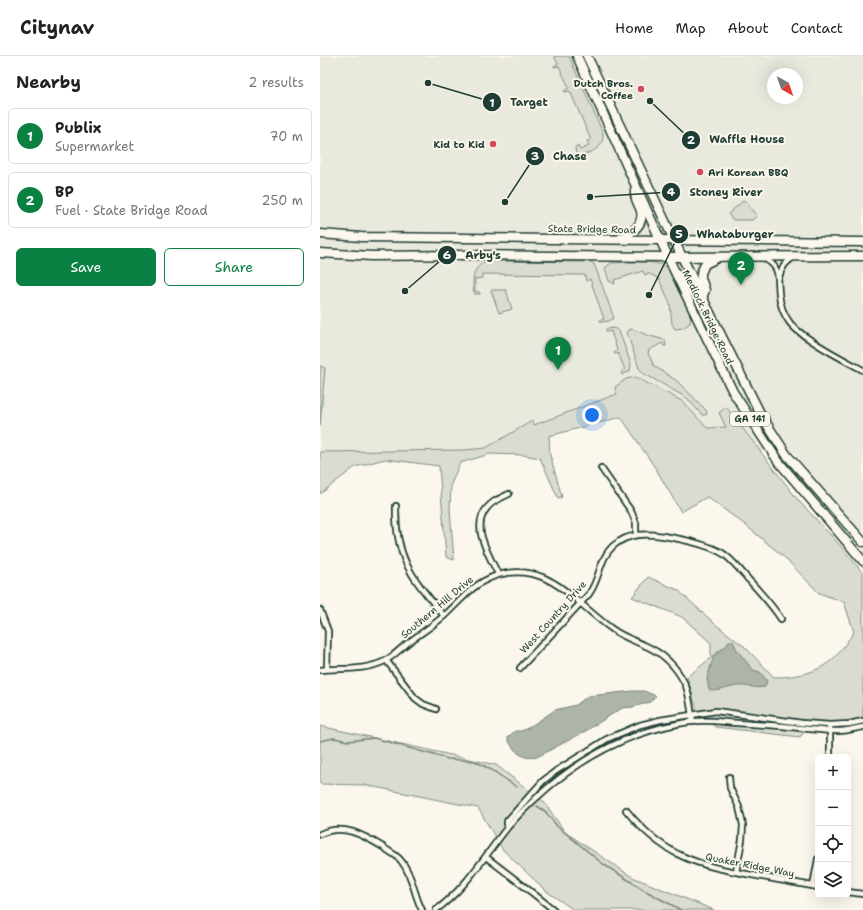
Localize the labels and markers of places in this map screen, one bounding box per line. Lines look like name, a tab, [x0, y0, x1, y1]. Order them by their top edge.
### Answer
place label: Dutch Bros. Coffee	[574, 77, 633, 102]
marker: Dutch Bros. Coffee	[636, 84, 646, 94]
callout: Target	[482, 91, 556, 114]
callout: Waffle House	[681, 128, 793, 151]
place label: Kid to Kid	[433, 138, 485, 151]
marker: Kid to Kid	[488, 139, 498, 149]
callout: Chase	[525, 144, 595, 167]
place label: Ari Korean BBQ	[708, 166, 789, 179]
marker: Ari Korean BBQ	[695, 167, 705, 177]
callout: Stoney River	[661, 181, 771, 204]
callout: Whataburger	[669, 223, 782, 246]
callout: Arby's	[437, 244, 509, 267]
pin: 2	[728, 252, 754, 285]
pin: 1	[545, 337, 571, 370]

